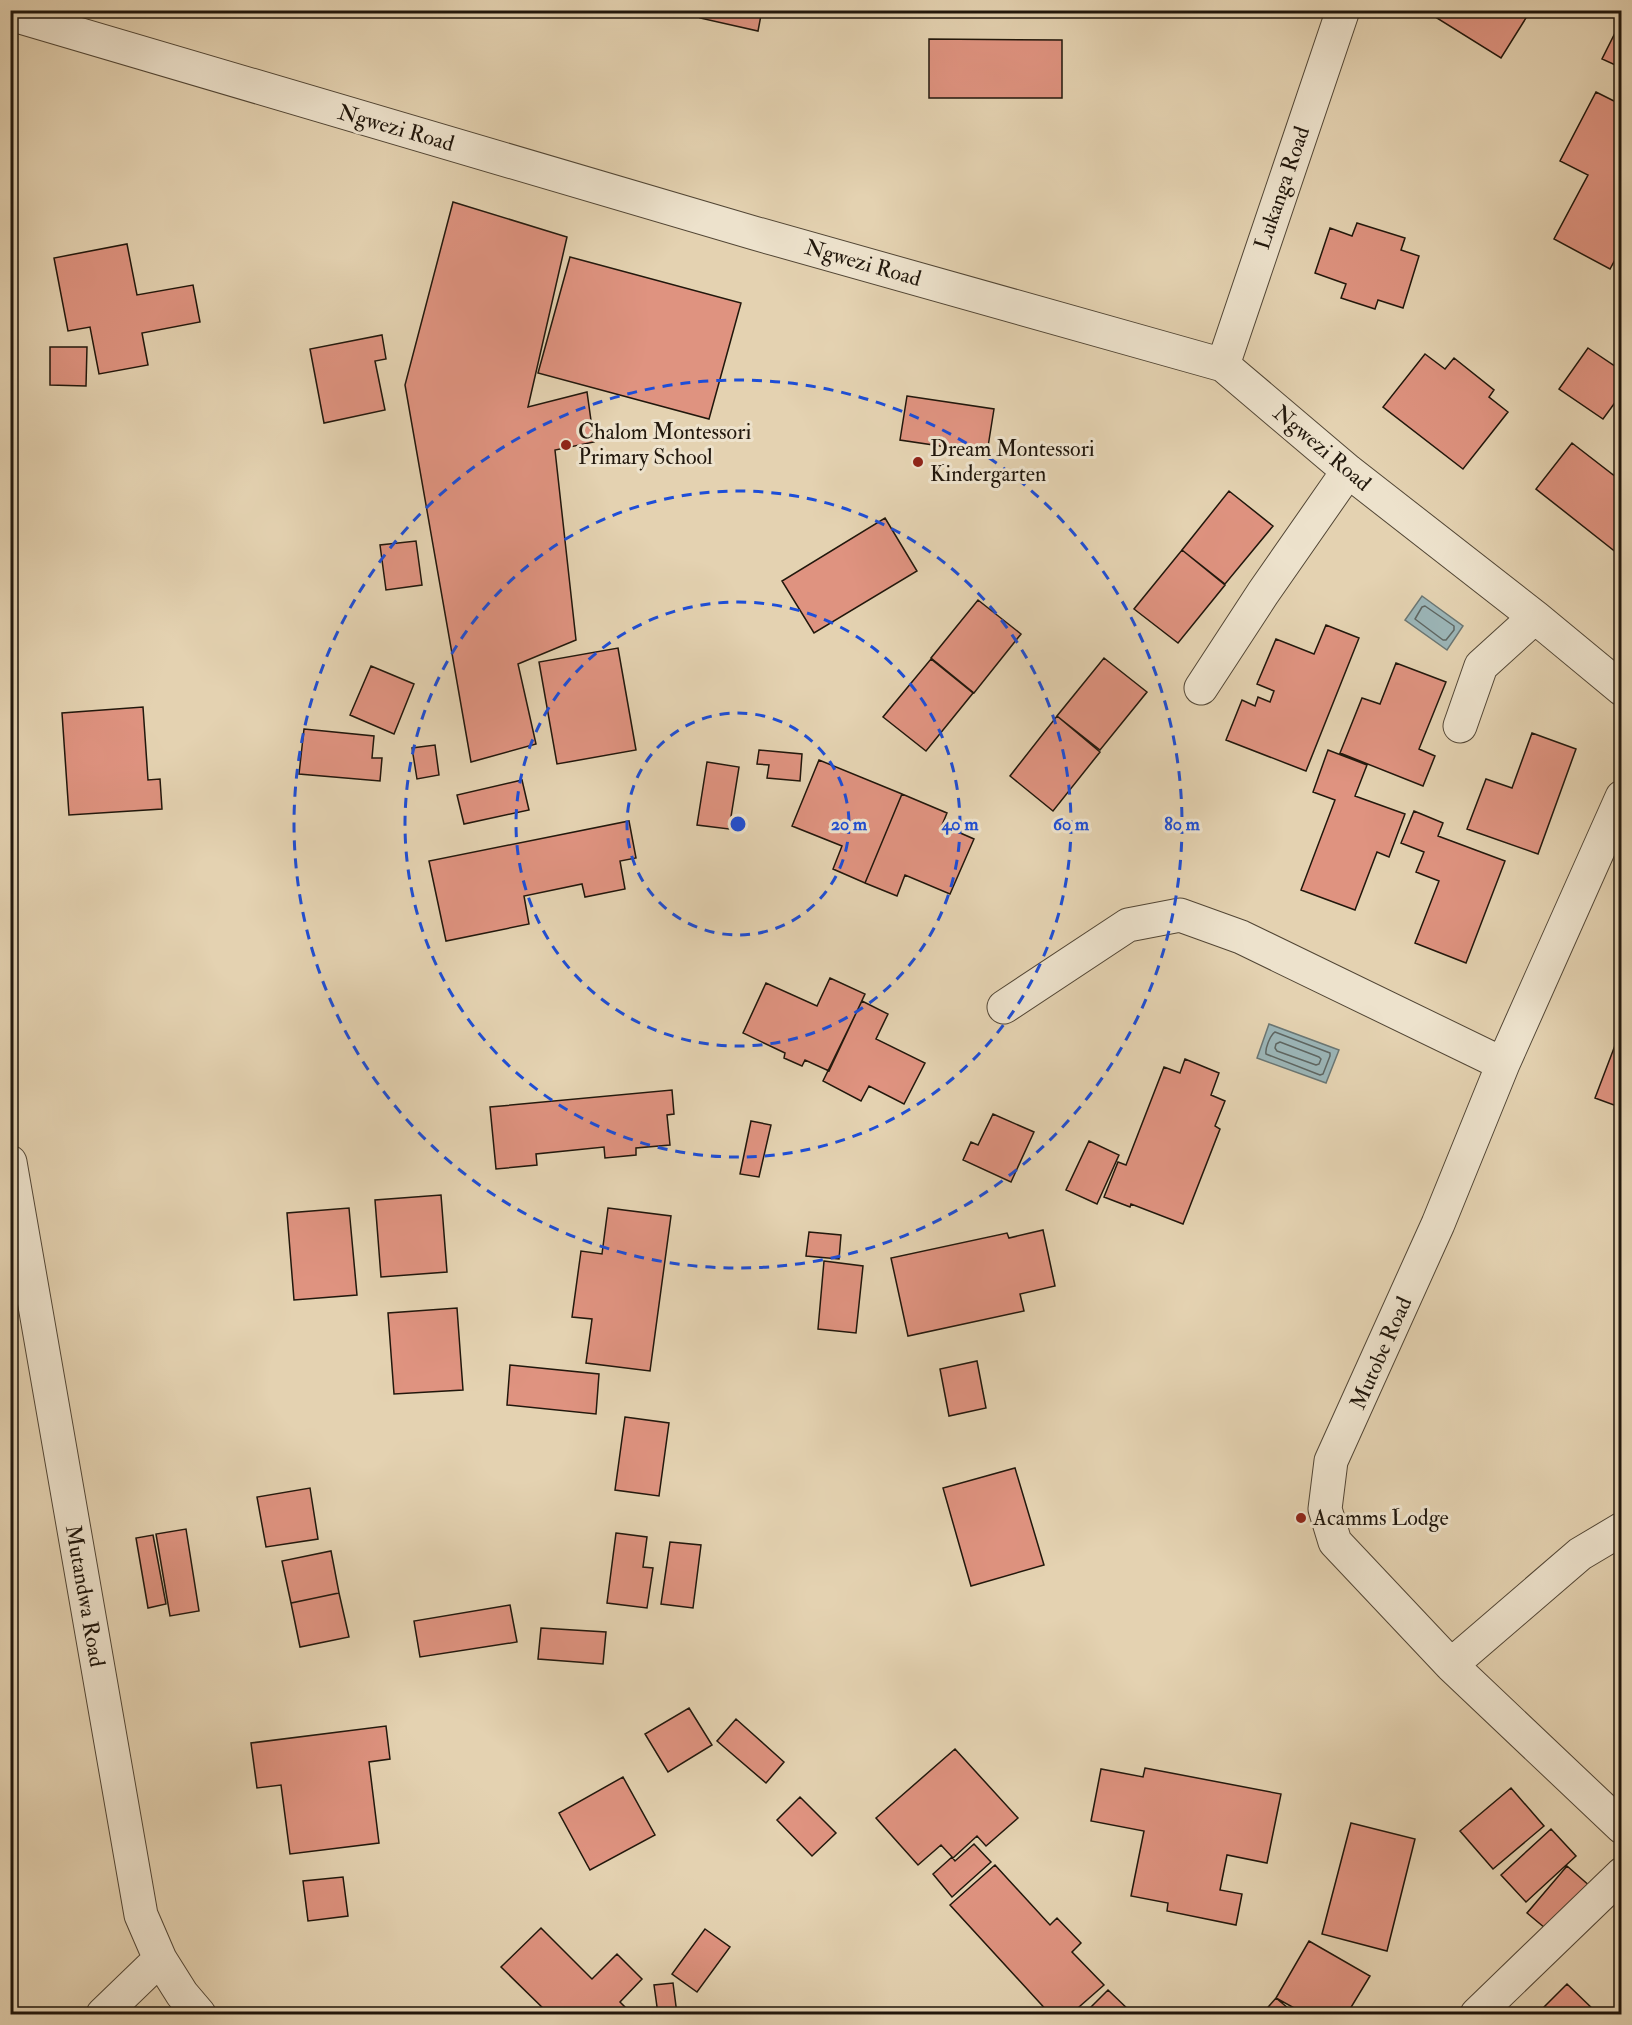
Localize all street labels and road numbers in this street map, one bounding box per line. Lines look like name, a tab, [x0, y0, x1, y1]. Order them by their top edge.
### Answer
street label: Ngwezi Road	[335, 98, 458, 158]
street label: Lukanga Road	[1248, 123, 1316, 253]
street label: Ngwezi Road	[802, 233, 925, 293]
street label: Ngwezi Road	[1267, 399, 1377, 497]
street label: Mutobe Road	[1344, 1292, 1418, 1414]
street label: Mutandwa Road	[59, 1523, 111, 1669]

